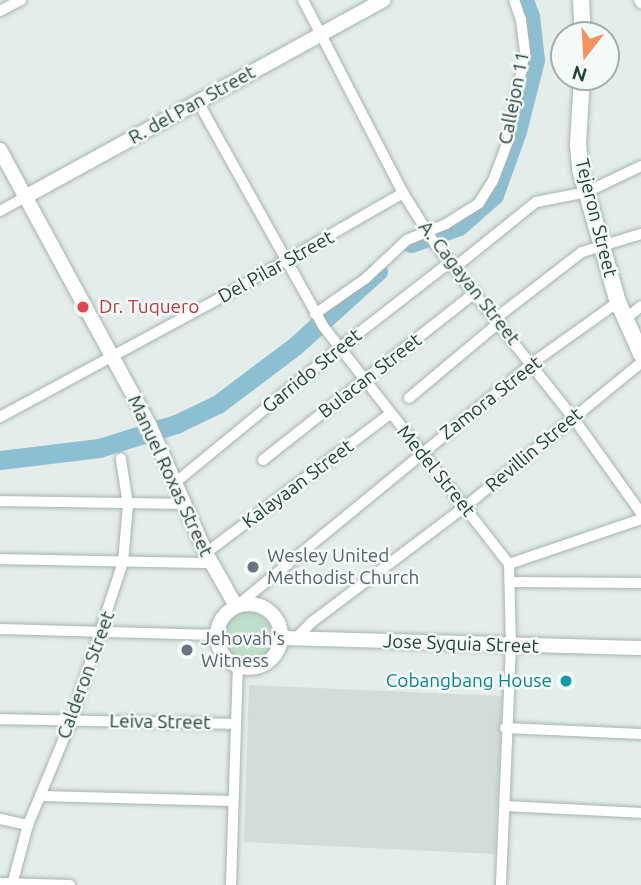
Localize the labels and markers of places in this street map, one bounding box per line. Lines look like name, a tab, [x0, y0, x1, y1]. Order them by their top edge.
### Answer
place label: Dr. Tuquero	[99, 296, 199, 318]
marker: Dr. Tuquero	[73, 297, 93, 317]
place label: Wesley United Methodist Church	[267, 545, 419, 589]
marker: Wesley United Methodist Church	[245, 559, 261, 575]
place label: Jehovah's Witness	[201, 628, 285, 672]
marker: Jehovah's Witness	[179, 642, 195, 658]
place label: Cobangbang House	[386, 670, 552, 692]
marker: Cobangbang House	[558, 673, 574, 689]

